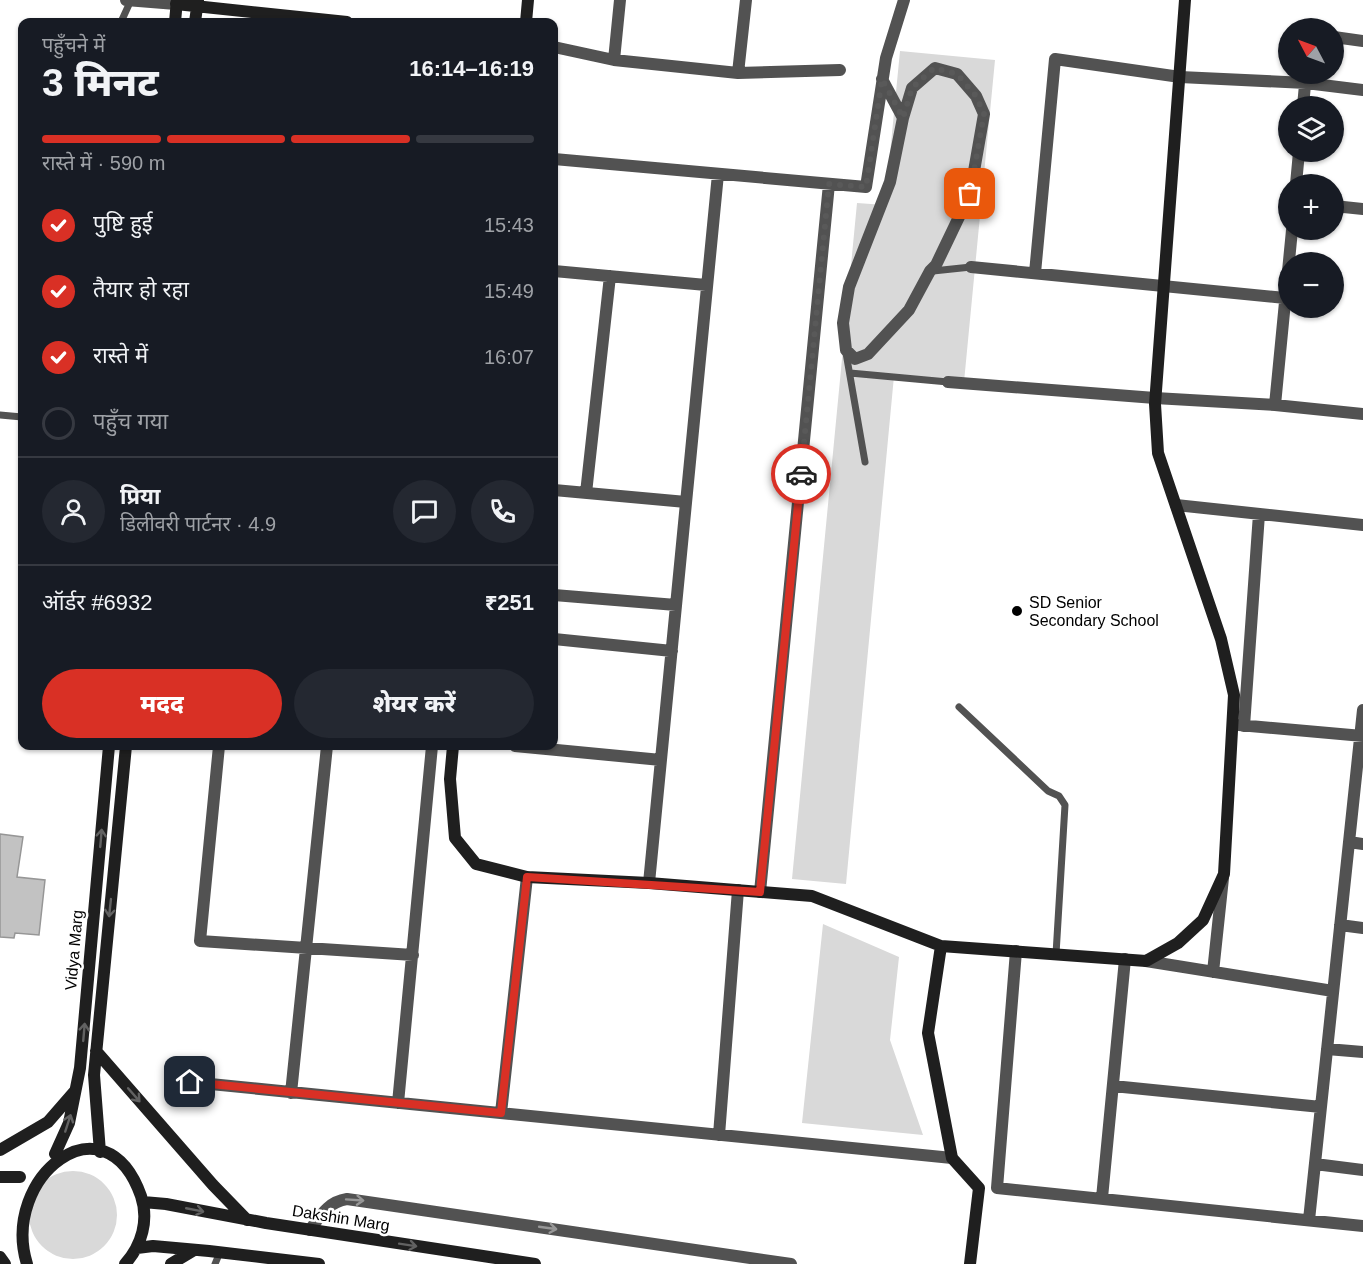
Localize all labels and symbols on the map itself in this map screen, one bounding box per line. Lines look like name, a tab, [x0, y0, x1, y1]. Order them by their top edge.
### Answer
north arrow	[1278, 18, 1344, 84]
pin	[944, 168, 995, 219]
courier	[771, 444, 831, 504]
place label: SD Senior Secondary School	[1029, 594, 1159, 629]
marker: SD Senior Secondary School	[1010, 604, 1024, 618]
one-way arrow	[96, 828, 107, 848]
one-way arrow	[104, 898, 115, 918]
street label: Vidya Marg	[62, 909, 86, 991]
one-way arrow	[79, 1022, 90, 1042]
pin	[164, 1056, 215, 1107]
one-way arrow	[127, 1087, 141, 1102]
one-way arrow	[63, 1113, 74, 1132]
one-way arrow	[345, 1195, 365, 1206]
street label: Dakshin Marg	[291, 1202, 391, 1234]
one-way arrow	[185, 1205, 204, 1216]
one-way arrow	[538, 1223, 558, 1234]
one-way arrow	[398, 1239, 418, 1250]

